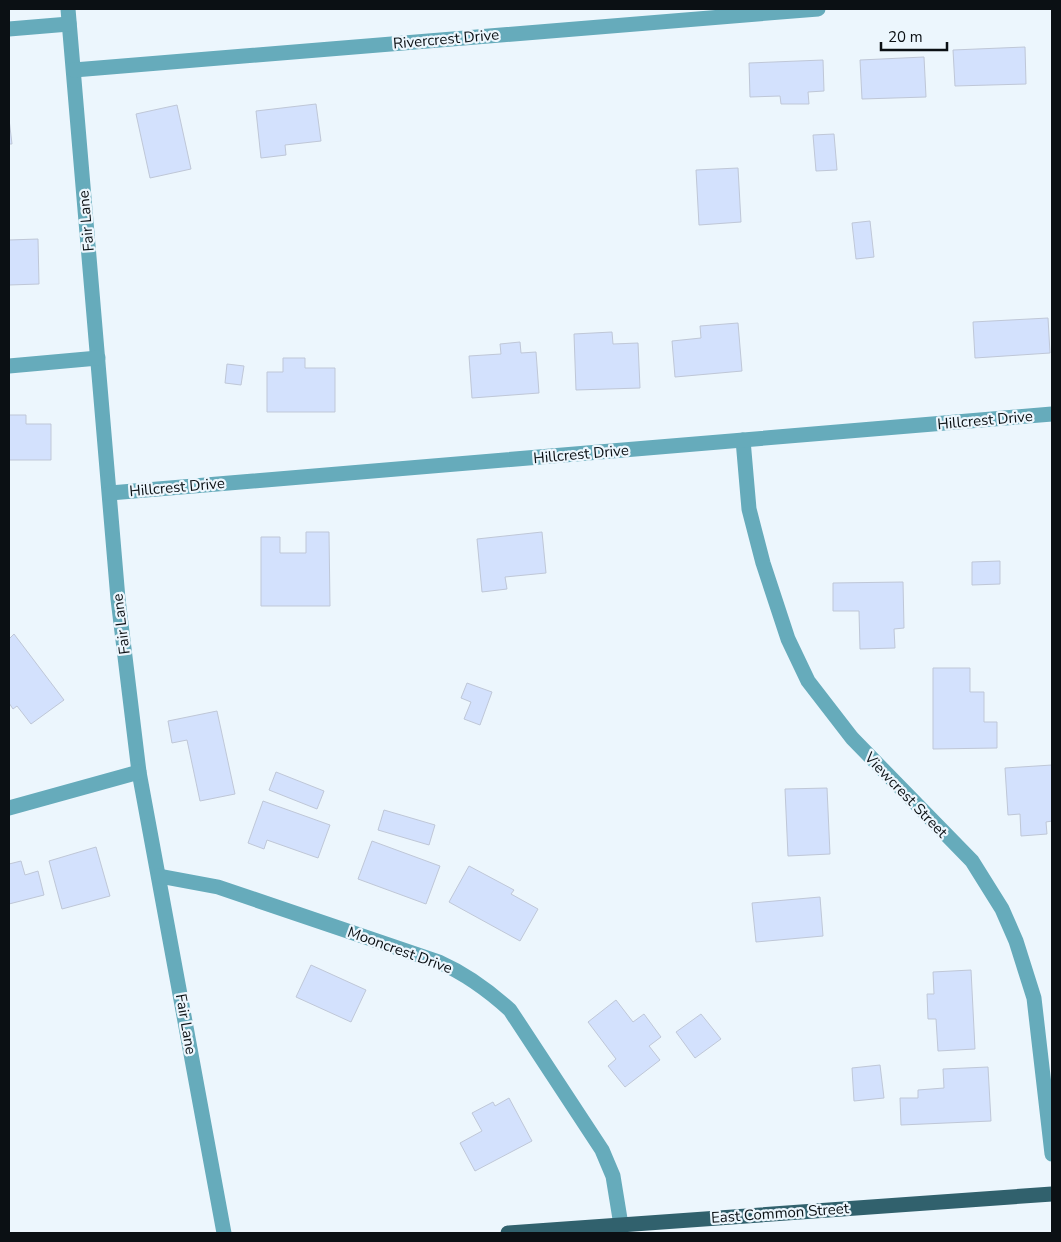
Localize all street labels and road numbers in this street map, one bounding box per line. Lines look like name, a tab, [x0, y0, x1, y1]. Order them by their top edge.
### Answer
street label: Rivercrest Drive	[392, 24, 500, 54]
street label: Fair Lane	[73, 190, 99, 252]
street label: Hillcrest Drive	[936, 406, 1034, 434]
street label: Hillcrest Drive	[532, 440, 630, 468]
street label: Hillcrest Drive	[128, 473, 226, 501]
street label: Fair Lane	[107, 592, 135, 656]
street label: Viewcrest Street	[859, 747, 952, 843]
street label: Mooncrest Drive	[345, 922, 455, 978]
street label: Fair Lane	[171, 992, 201, 1056]
street label: East Common Street	[710, 1198, 850, 1228]

